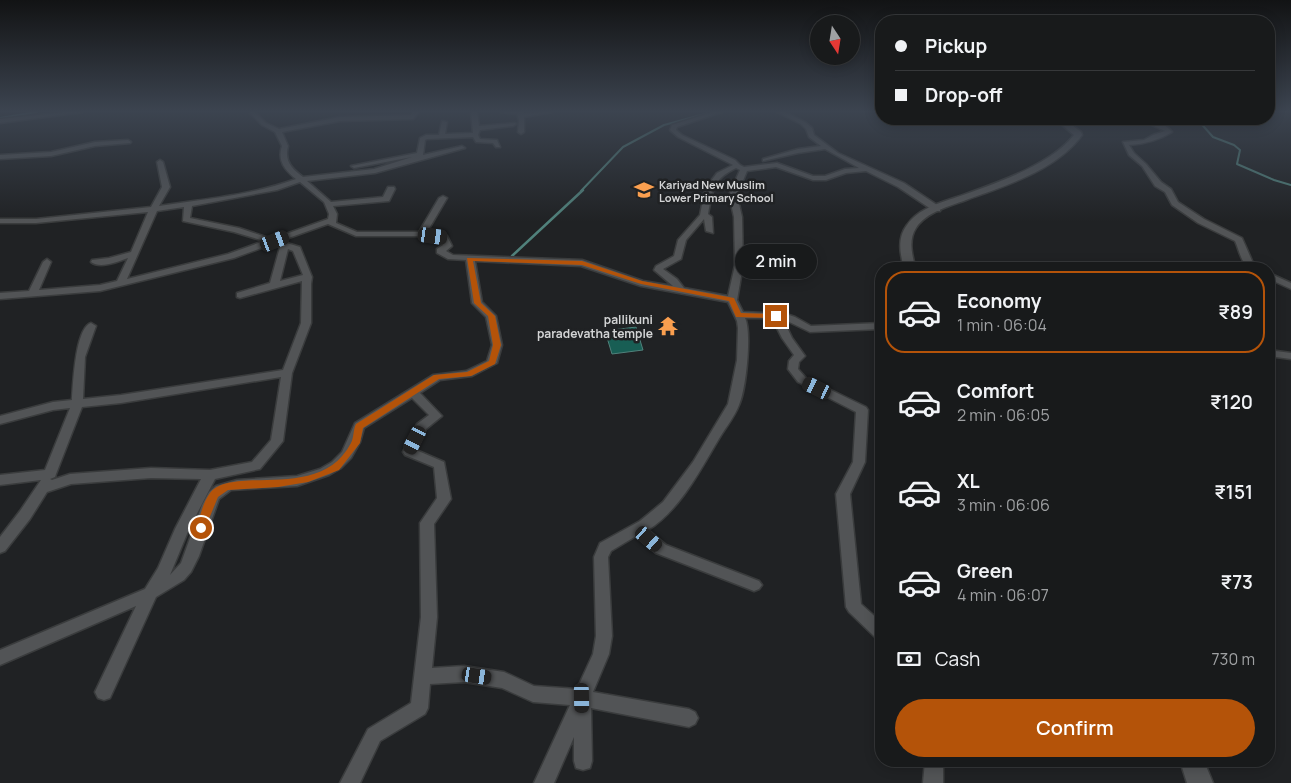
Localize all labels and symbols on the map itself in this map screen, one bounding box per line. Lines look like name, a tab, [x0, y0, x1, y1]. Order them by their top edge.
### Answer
north arrow	[810, 15, 860, 65]
place label: Kariyad New Muslim Lower Primary School	[659, 177, 774, 205]
school or university icon: Kariyad New Muslim Lower Primary School	[633, 179, 655, 201]
car	[417, 226, 448, 246]
car	[258, 229, 291, 253]
callout: 2 min	[735, 244, 817, 278]
route end	[765, 305, 787, 327]
place label: pallikuni paradevatha temple	[537, 311, 653, 342]
temple icon: pallikuni paradevatha temple	[657, 315, 679, 337]
car	[800, 375, 833, 401]
car	[401, 423, 428, 457]
route start	[190, 517, 212, 539]
car	[632, 523, 665, 555]
car	[461, 666, 492, 686]
car	[574, 683, 589, 713]

